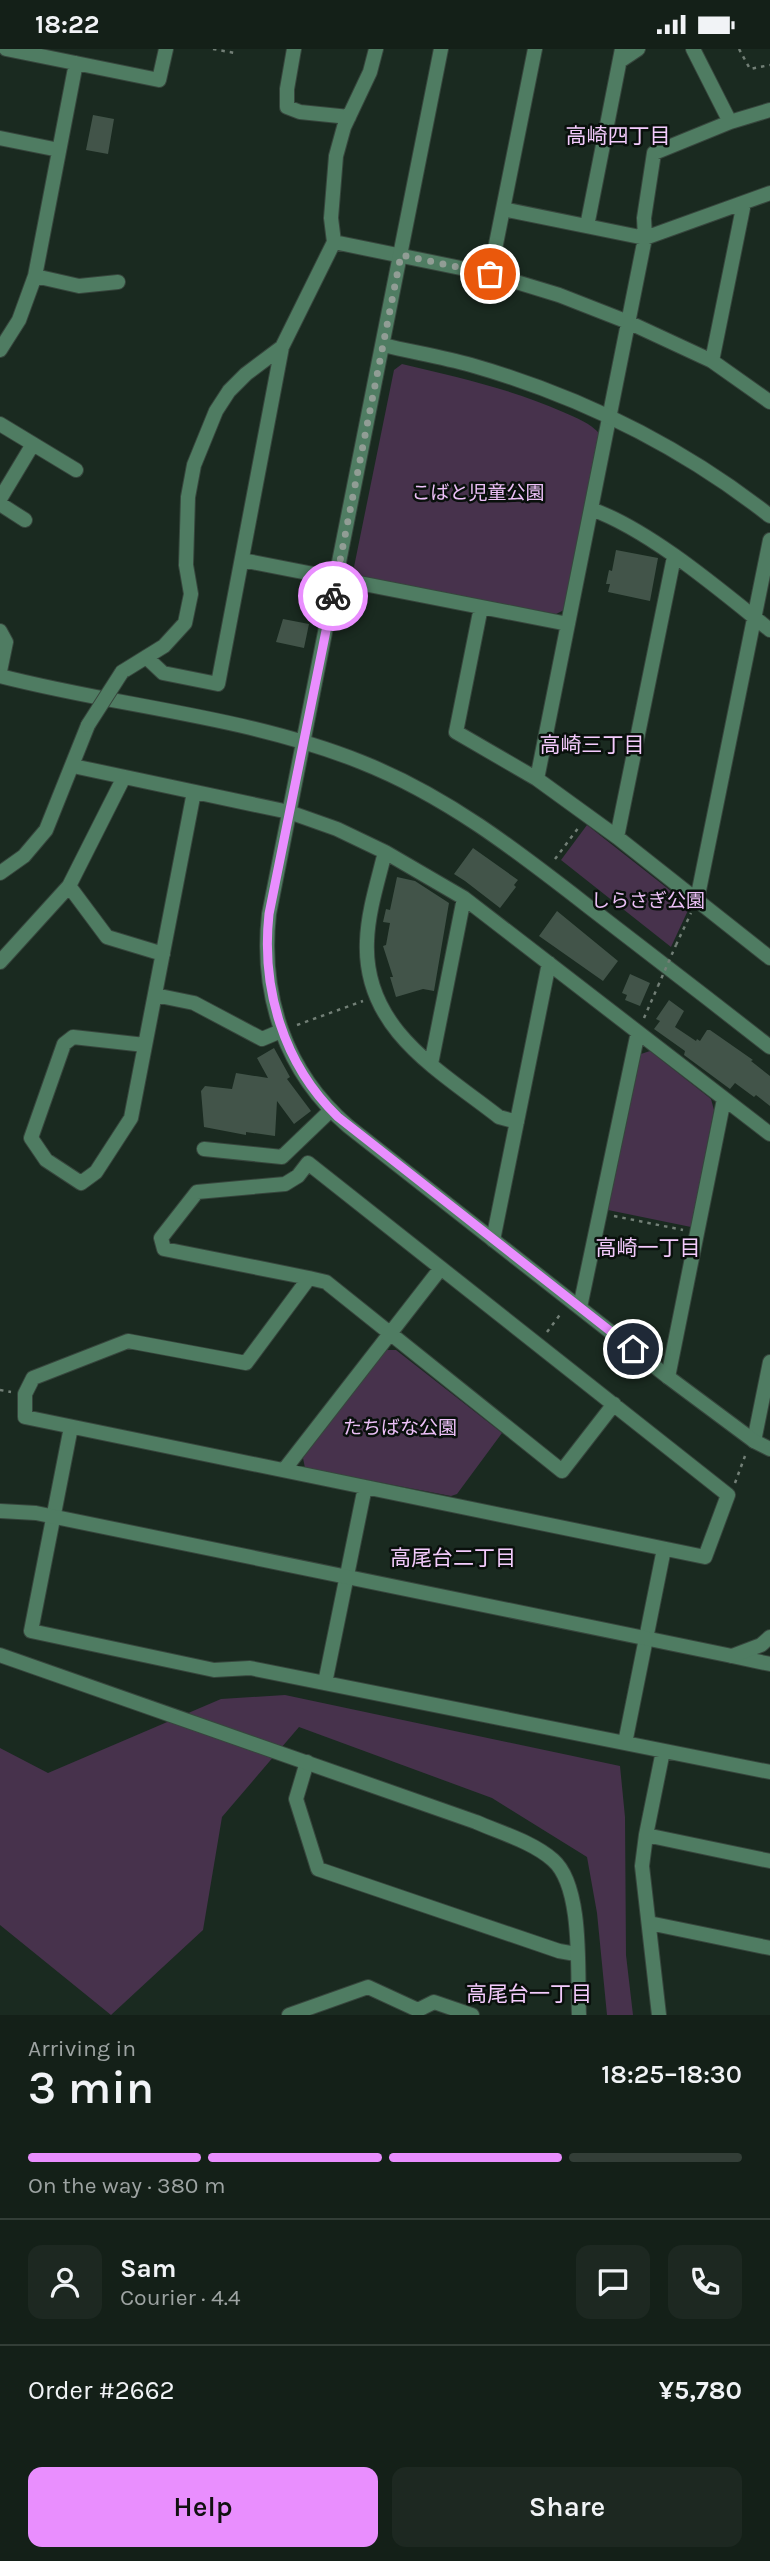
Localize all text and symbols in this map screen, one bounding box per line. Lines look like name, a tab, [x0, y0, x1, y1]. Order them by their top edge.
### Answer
text: 18:22	[35, 9, 100, 40]
district label: 高崎四丁目	[566, 124, 671, 148]
pin	[460, 244, 520, 304]
icon: bag	[471, 255, 509, 293]
park label: こばと児童公園	[411, 482, 545, 504]
courier	[298, 561, 368, 631]
icon: bike	[314, 577, 352, 615]
district label: 高崎三丁目	[540, 733, 645, 757]
park label: しらさぎ公園	[591, 890, 705, 912]
district label: 高崎一丁目	[596, 1236, 701, 1260]
pin	[603, 1319, 663, 1379]
icon: home	[614, 1330, 652, 1368]
park label: たちばな公園	[343, 1417, 457, 1439]
district label: 高尾台二丁目	[390, 1546, 516, 1570]
district label: 高尾台一丁目	[466, 1982, 592, 2006]
text: Arriving in	[28, 2035, 136, 2062]
text: 18:25–18:30	[601, 2059, 742, 2090]
text: 3 min	[28, 2061, 154, 2115]
text: On the way · 380 m	[28, 2172, 225, 2199]
button: person	[28, 2245, 102, 2319]
button: chat	[576, 2245, 650, 2319]
button: phone	[668, 2245, 742, 2319]
text: Sam	[120, 2253, 176, 2284]
text: Courier · 4.4	[120, 2284, 241, 2311]
text: Order #2662	[28, 2375, 175, 2406]
text: ¥5,780	[659, 2375, 742, 2406]
button: Help	[28, 2467, 378, 2547]
button: Share	[392, 2467, 742, 2547]

